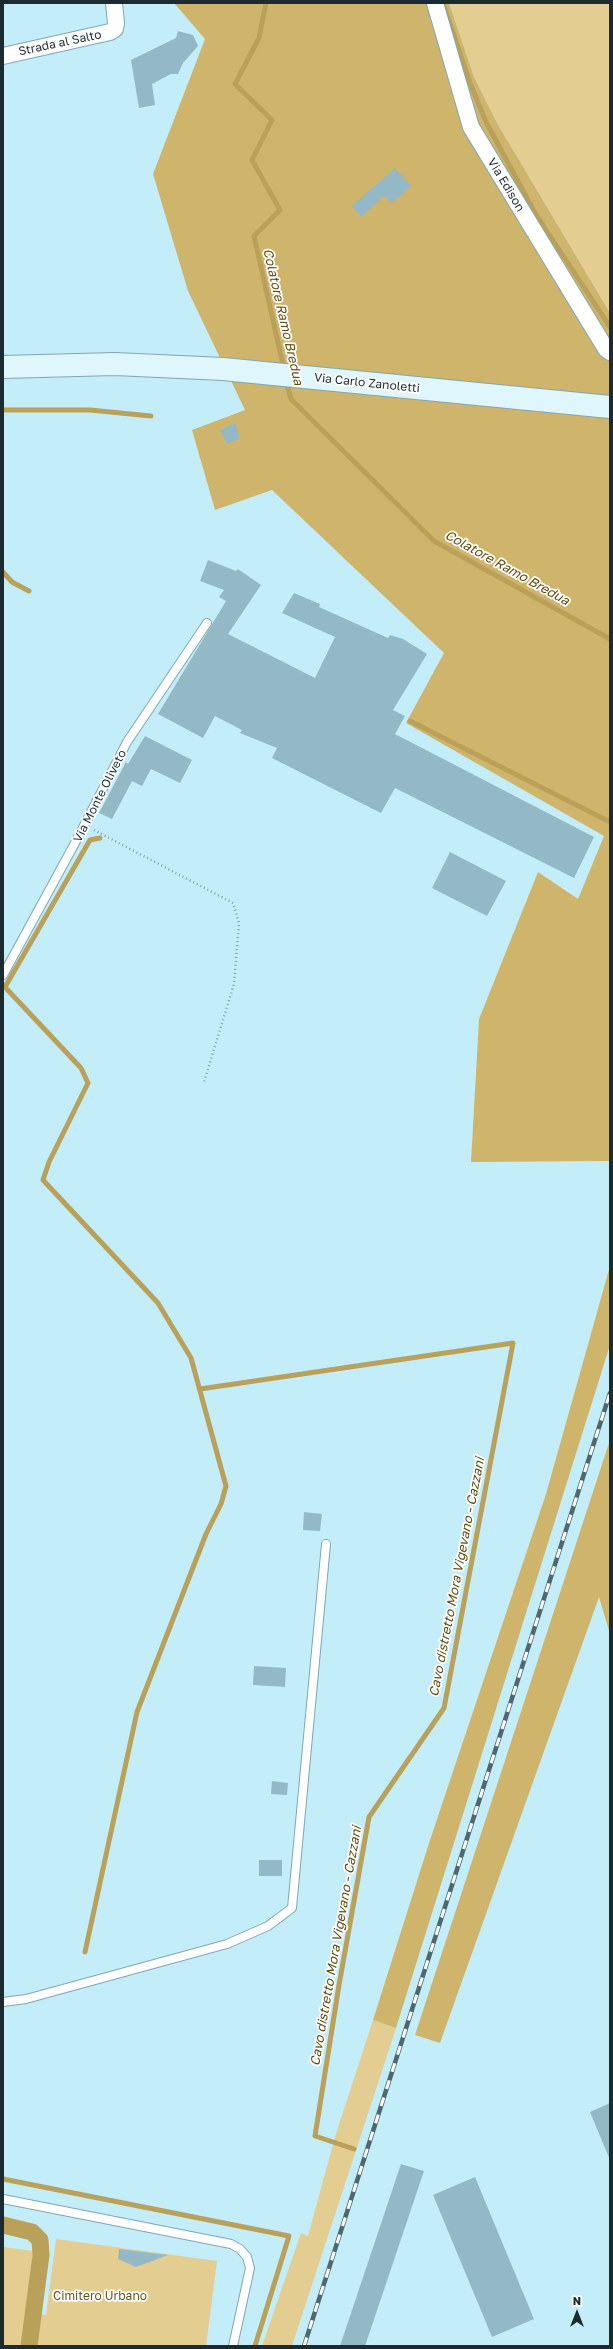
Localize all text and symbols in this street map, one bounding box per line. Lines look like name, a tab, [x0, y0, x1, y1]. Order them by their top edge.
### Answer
street label: Strada al Salto	[17, 27, 103, 59]
street label: Via Edison	[484, 156, 528, 214]
water label: Colatore Ramo Bredua	[260, 247, 306, 387]
street label: Via Carlo Zanoletti	[313, 370, 421, 396]
water label: Colatore Ramo Bredua	[442, 527, 572, 609]
street label: Via Monte Oliveto	[70, 747, 130, 845]
water label: Cavo distretto Mora Vigevano - Cazzani	[426, 1456, 488, 1698]
water label: Cavo distretto Mora Vigevano - Cazzani	[307, 1825, 365, 2067]
park label: Cimitero Urbano	[53, 2289, 147, 2303]
north arrow	[557, 2293, 597, 2333]
text: N	[573, 2294, 581, 2307]

